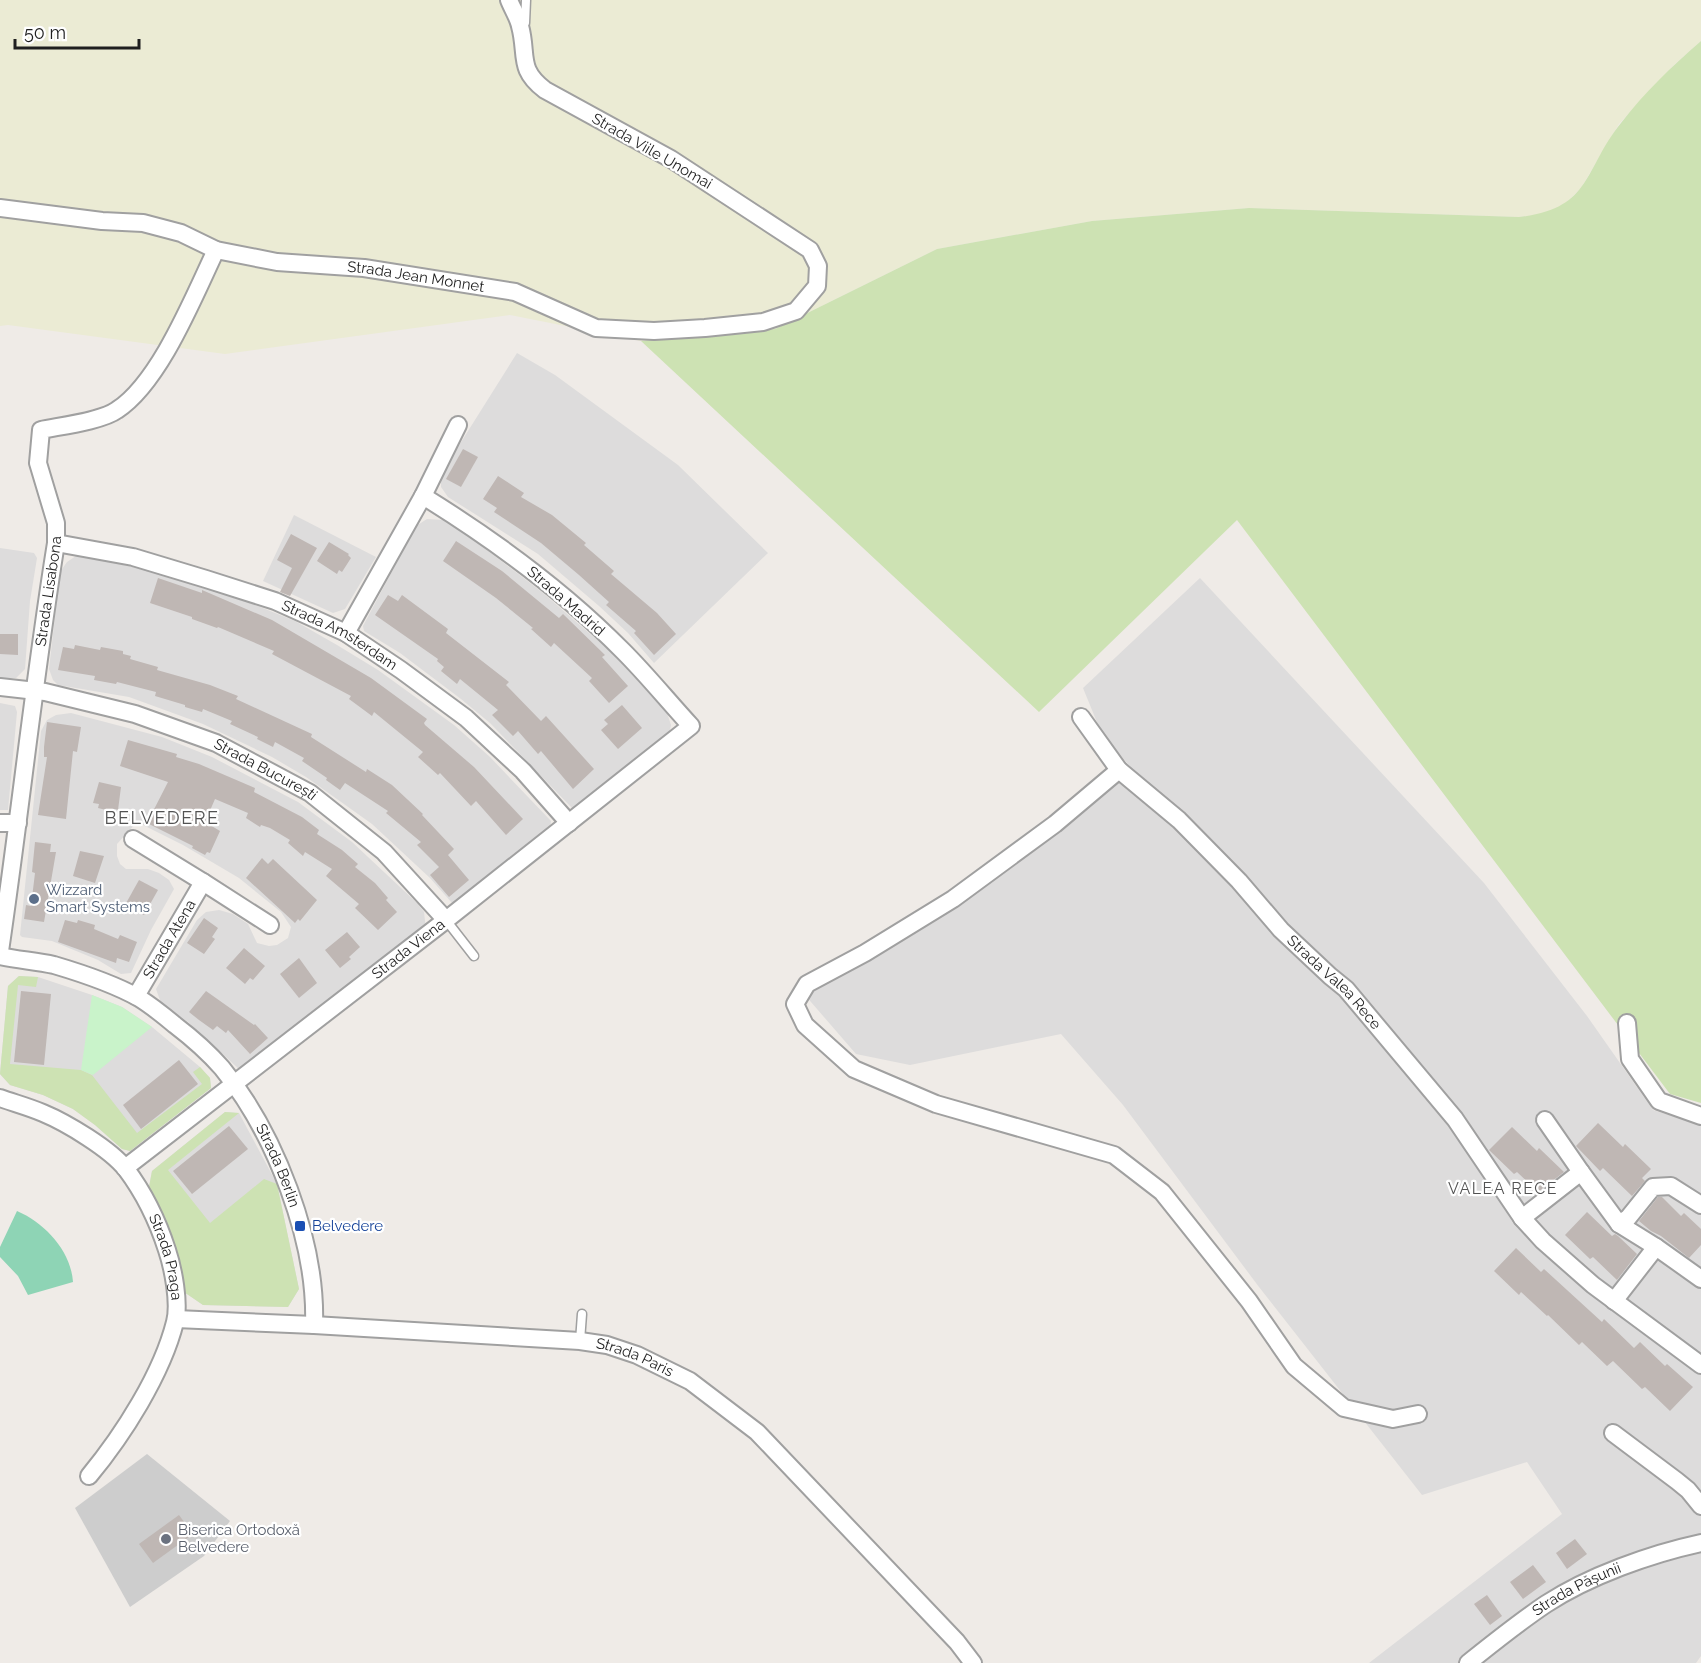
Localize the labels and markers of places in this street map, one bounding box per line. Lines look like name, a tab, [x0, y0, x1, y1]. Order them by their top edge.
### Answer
place label: Wizzard Smart Systems	[46, 881, 150, 916]
marker: Wizzard Smart Systems	[27, 892, 41, 906]
place label: Belvedere	[312, 1217, 383, 1235]
marker: Belvedere	[293, 1219, 307, 1233]
place label: Biserica Ortodoxă Belvedere	[178, 1521, 300, 1556]
marker: Biserica Ortodoxă Belvedere	[159, 1532, 173, 1546]

